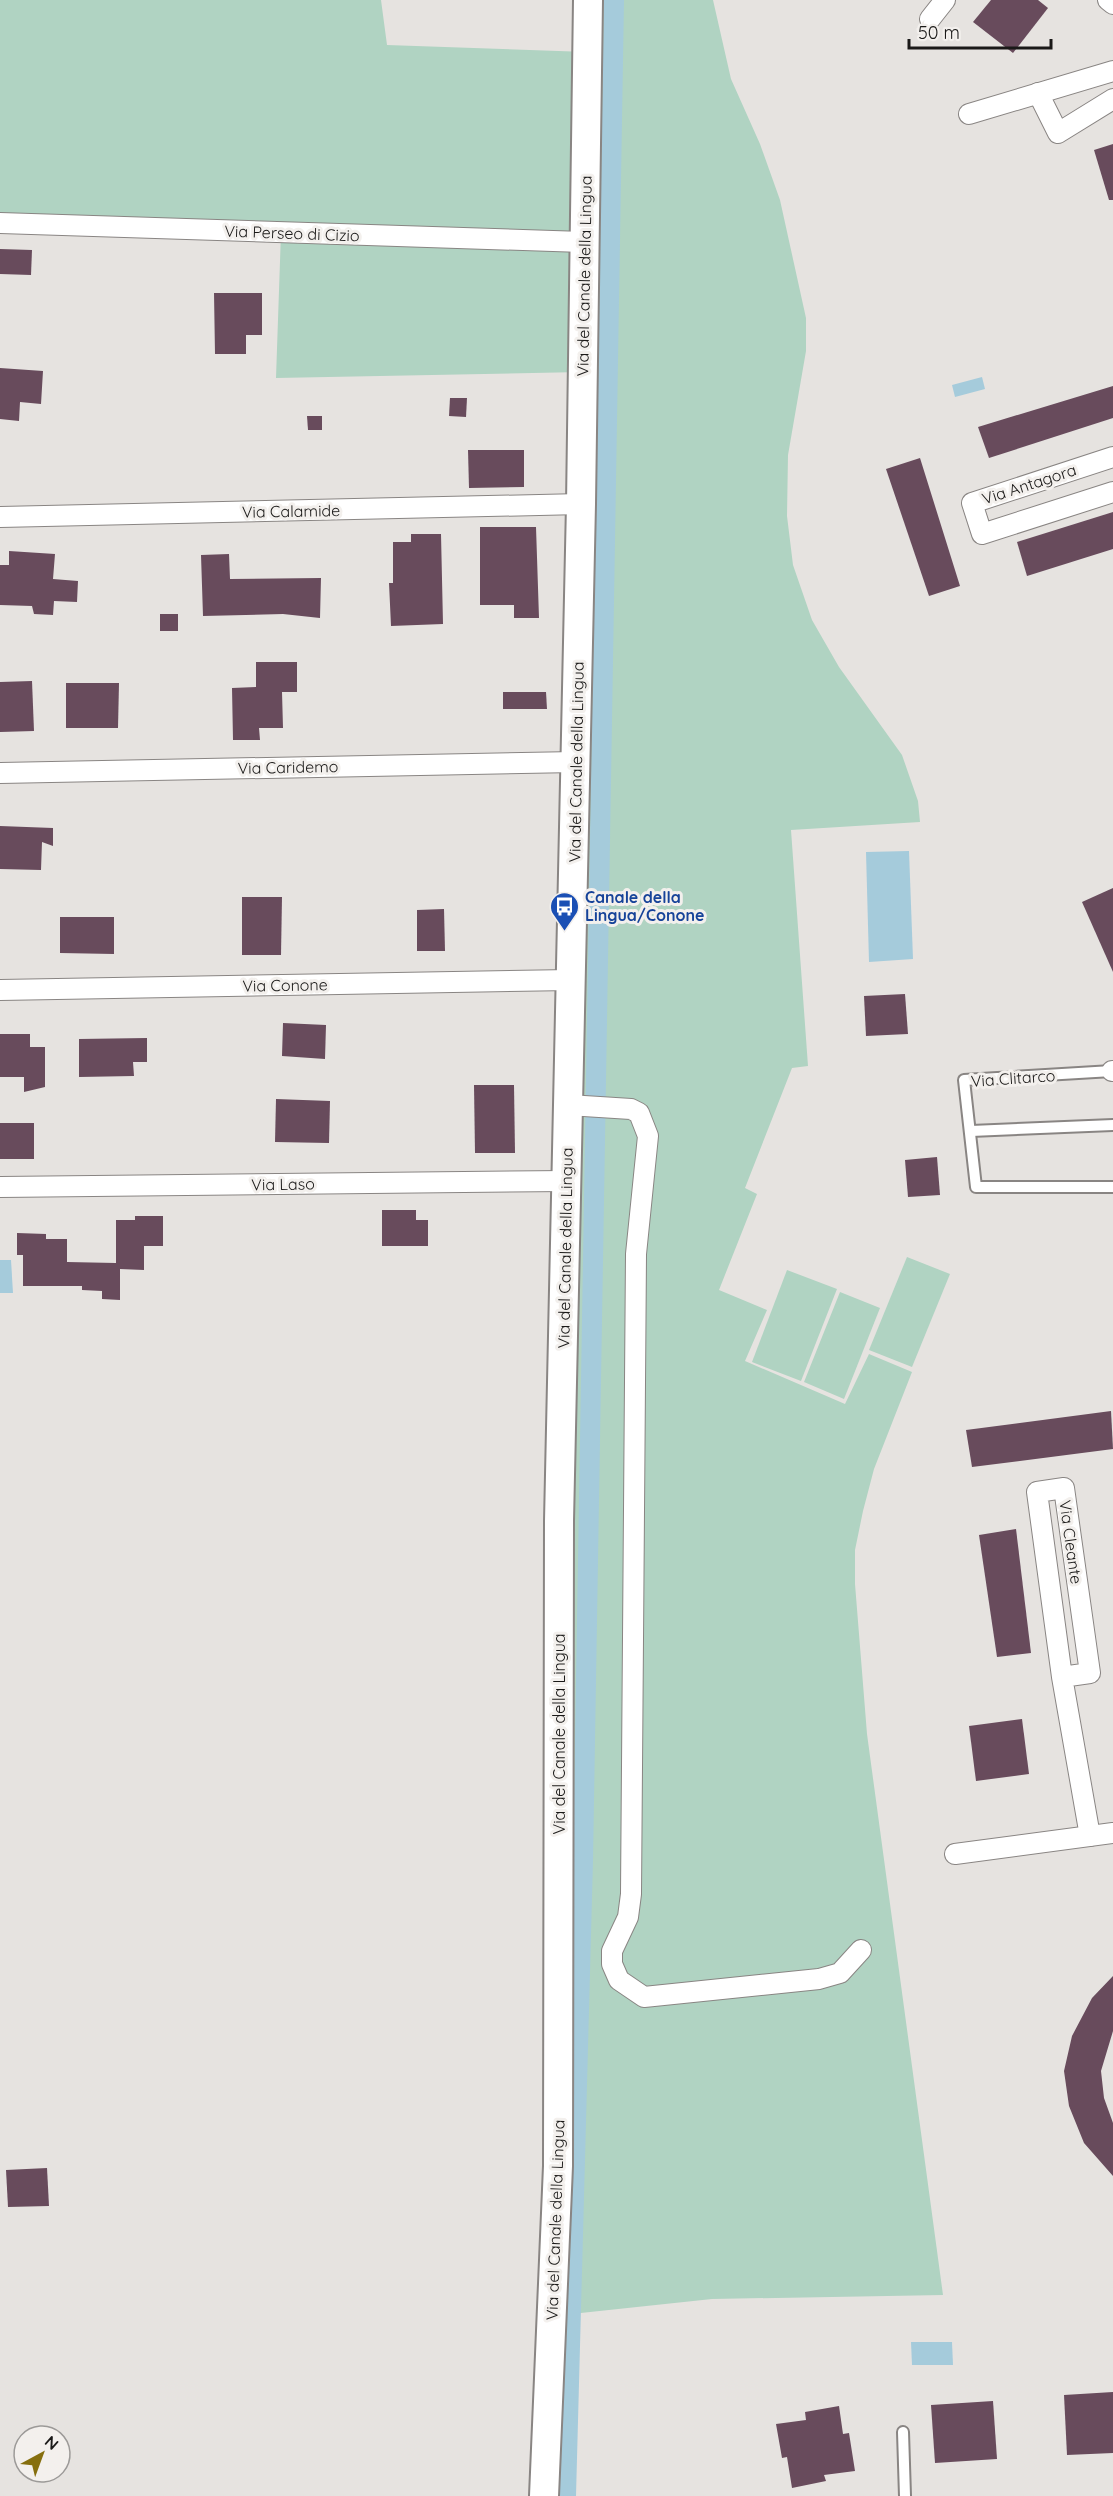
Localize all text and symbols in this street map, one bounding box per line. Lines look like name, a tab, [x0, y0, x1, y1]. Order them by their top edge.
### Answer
scale bar	[909, 12, 1052, 50]
text: 50 m	[918, 21, 960, 44]
street label: Via del Canale della Lingua	[572, 175, 596, 377]
street label: Via Perseo di Cizio	[224, 221, 360, 245]
street label: Via Antagora	[979, 459, 1079, 509]
street label: Via Calamide	[242, 500, 340, 522]
street label: Via del Canale della Lingua	[564, 661, 588, 863]
street label: Via Caridemo	[237, 756, 339, 778]
place label: Canale della Lingua/Conone	[585, 887, 704, 925]
bus stop icon: Canale della Lingua/Conone	[548, 890, 580, 932]
street label: Via Conone	[242, 974, 328, 996]
street label: Via Clitarco	[970, 1065, 1056, 1091]
street label: Via del Canale della Lingua	[553, 1147, 577, 1349]
street label: Via Laso	[251, 1173, 315, 1195]
street label: Via Cleante	[1055, 1499, 1087, 1585]
street label: Via del Canale della Lingua	[549, 1634, 569, 1834]
street label: Via del Canale della Lingua	[541, 2119, 569, 2321]
north arrow	[12, 2424, 72, 2484]
text: N	[41, 2431, 63, 2454]

